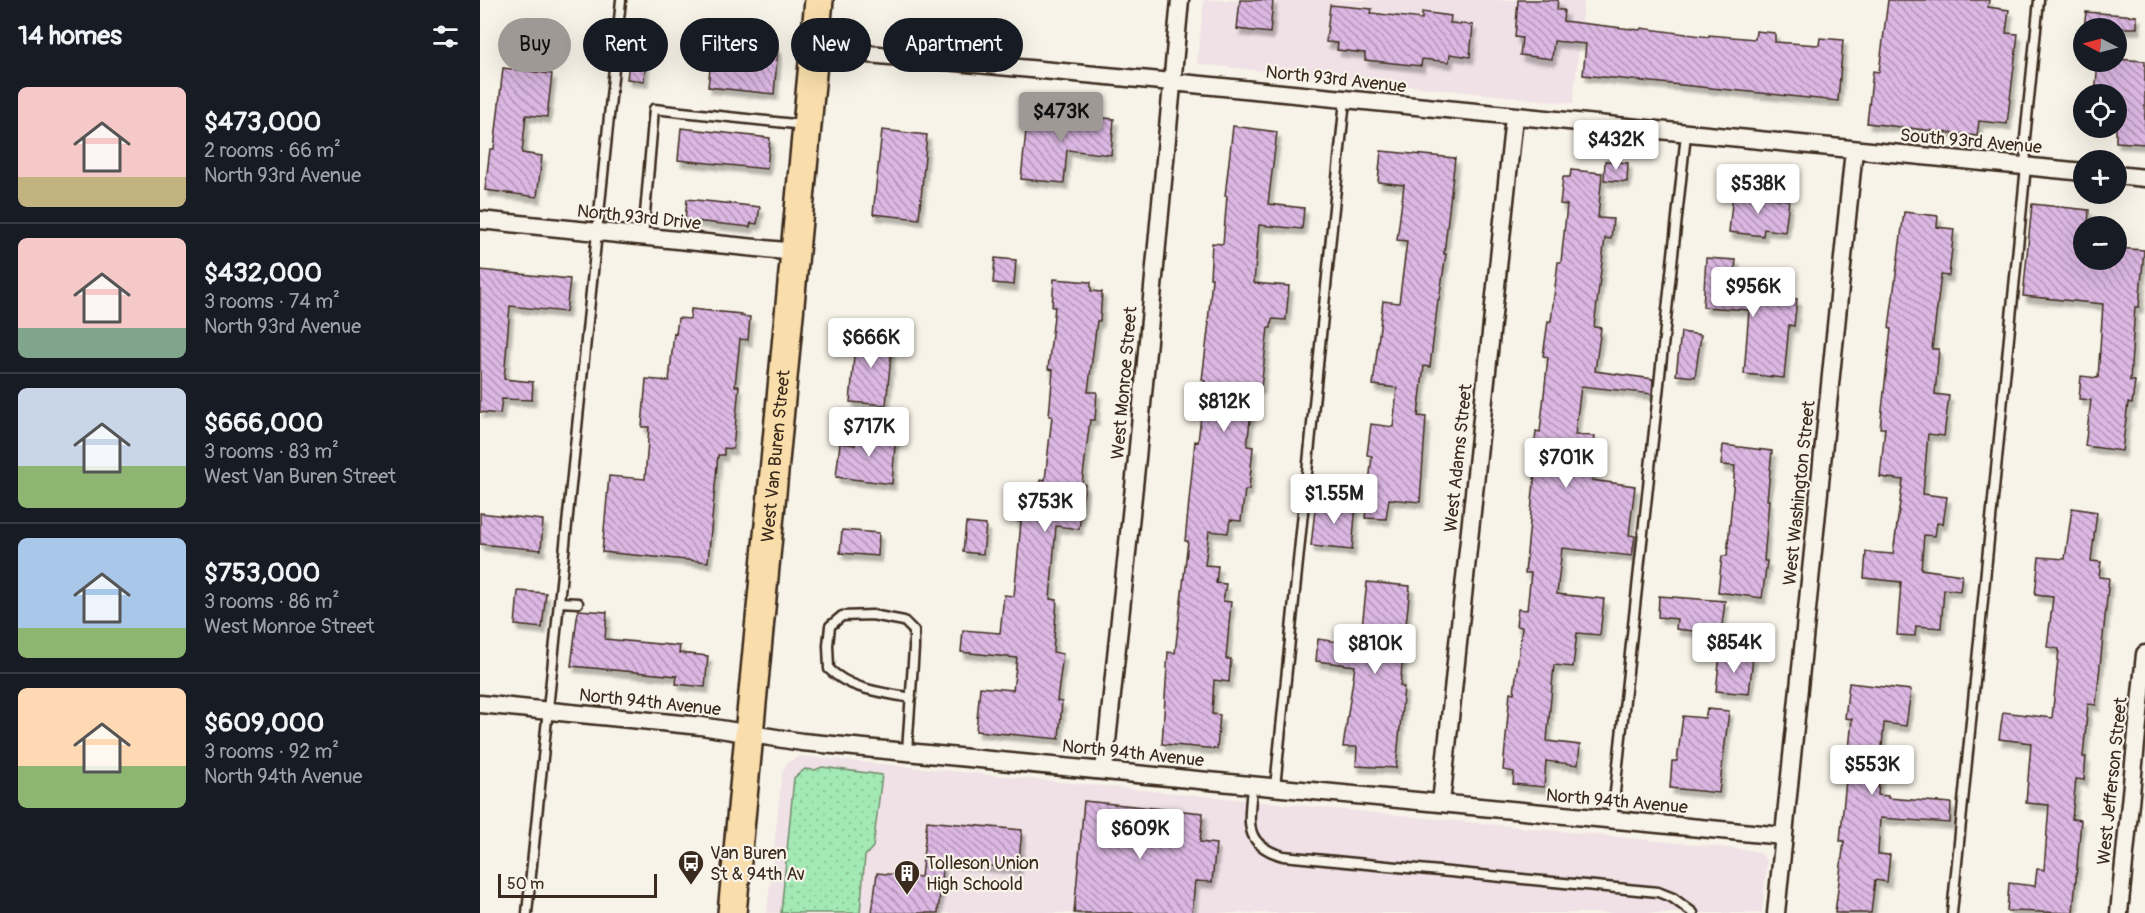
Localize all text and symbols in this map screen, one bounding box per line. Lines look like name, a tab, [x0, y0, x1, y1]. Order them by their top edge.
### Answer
chip: Buy	[498, 18, 571, 72]
chip: Rent	[583, 18, 668, 72]
chip: Filters	[680, 18, 779, 72]
chip: New	[791, 18, 871, 72]
chip: Apartment	[883, 18, 1023, 72]
north arrow	[2073, 18, 2127, 72]
map controls	[2073, 18, 2127, 270]
text: 14 homes	[18, 20, 122, 52]
icon: filters	[429, 20, 462, 53]
street label: North 93rd Avenue	[1264, 61, 1408, 98]
button: locate	[2073, 84, 2127, 138]
pin: $473K	[1019, 92, 1103, 143]
text: $473K	[1033, 99, 1089, 124]
text: $473,000	[204, 106, 321, 138]
icon: home	[66, 111, 138, 183]
pin: $432K	[1574, 120, 1658, 171]
street label: South 93rd Avenue	[1899, 124, 2043, 159]
text: $432K	[1588, 127, 1644, 152]
text: 2 rooms · 66 m²	[204, 138, 341, 163]
button: +	[2073, 150, 2127, 204]
text: North 93rd Avenue	[204, 163, 361, 188]
pin: $538K	[1716, 164, 1800, 215]
text: $538K	[1731, 171, 1785, 196]
street label: North 93rd Drive	[576, 200, 702, 235]
button: −	[2073, 216, 2127, 270]
text: $432,000	[204, 257, 322, 289]
icon: home	[66, 262, 138, 334]
pin: $956K	[1711, 267, 1795, 318]
text: $956K	[1725, 274, 1781, 299]
text: 3 rooms · 74 m²	[204, 289, 340, 314]
street label: West Monroe Street	[1106, 305, 1143, 460]
text: North 93rd Avenue	[204, 314, 361, 339]
pin: $666K	[829, 318, 913, 369]
text: $666K	[842, 325, 900, 350]
street label: West Van Buren Street	[756, 368, 796, 543]
pin: $812K	[1182, 382, 1266, 433]
street label: West Adams Street	[1439, 382, 1478, 533]
text: $812K	[1198, 389, 1250, 414]
street label: West Washington Street	[1778, 399, 1821, 587]
text: $666,000	[204, 407, 323, 439]
pin: $717K	[827, 407, 911, 458]
icon: home	[66, 412, 138, 484]
text: $717K	[843, 414, 895, 439]
pin: $701K	[1524, 438, 1608, 489]
text: 3 rooms · 83 m²	[204, 439, 339, 464]
text: $701K	[1539, 445, 1593, 470]
text: West Van Buren Street	[204, 464, 396, 489]
pin: $1.55M	[1285, 474, 1383, 525]
text: $1.55M	[1304, 481, 1364, 506]
pin: $753K	[1003, 482, 1087, 533]
text: $753K	[1017, 489, 1073, 514]
text: $753,000	[204, 557, 320, 589]
icon: home	[66, 562, 138, 634]
text: 3 rooms · 86 m²	[204, 589, 339, 614]
text: West Monroe Street	[204, 614, 374, 639]
pin: $854K	[1692, 623, 1776, 674]
pin: $810K	[1333, 624, 1417, 675]
text: $854K	[1706, 630, 1762, 655]
text: $810K	[1348, 631, 1402, 656]
street label: North 94th Avenue	[578, 684, 722, 721]
street label: West Jefferson Street	[2092, 695, 2133, 866]
text: $609,000	[204, 707, 324, 739]
icon: home	[66, 712, 138, 784]
street label: North 94th Avenue	[1061, 735, 1205, 772]
text: 3 rooms · 92 m²	[204, 739, 339, 764]
pin: $553K	[1830, 745, 1914, 796]
text: $553K	[1844, 752, 1900, 777]
text: North 94th Avenue	[204, 764, 362, 789]
street label: North 94th Avenue	[1545, 784, 1689, 819]
pin: $609K	[1098, 809, 1182, 860]
text: $609K	[1111, 816, 1169, 841]
place label: Van Buren St & 94th Av	[710, 842, 805, 886]
bus stop icon: Van Buren St & 94th Av	[676, 848, 706, 886]
place label: Tolleson Union High Schoold	[926, 852, 1039, 896]
building icon: Tolleson Union High Schoold	[892, 858, 922, 896]
scale bar	[498, 871, 657, 898]
text: 50 m	[507, 874, 544, 894]

